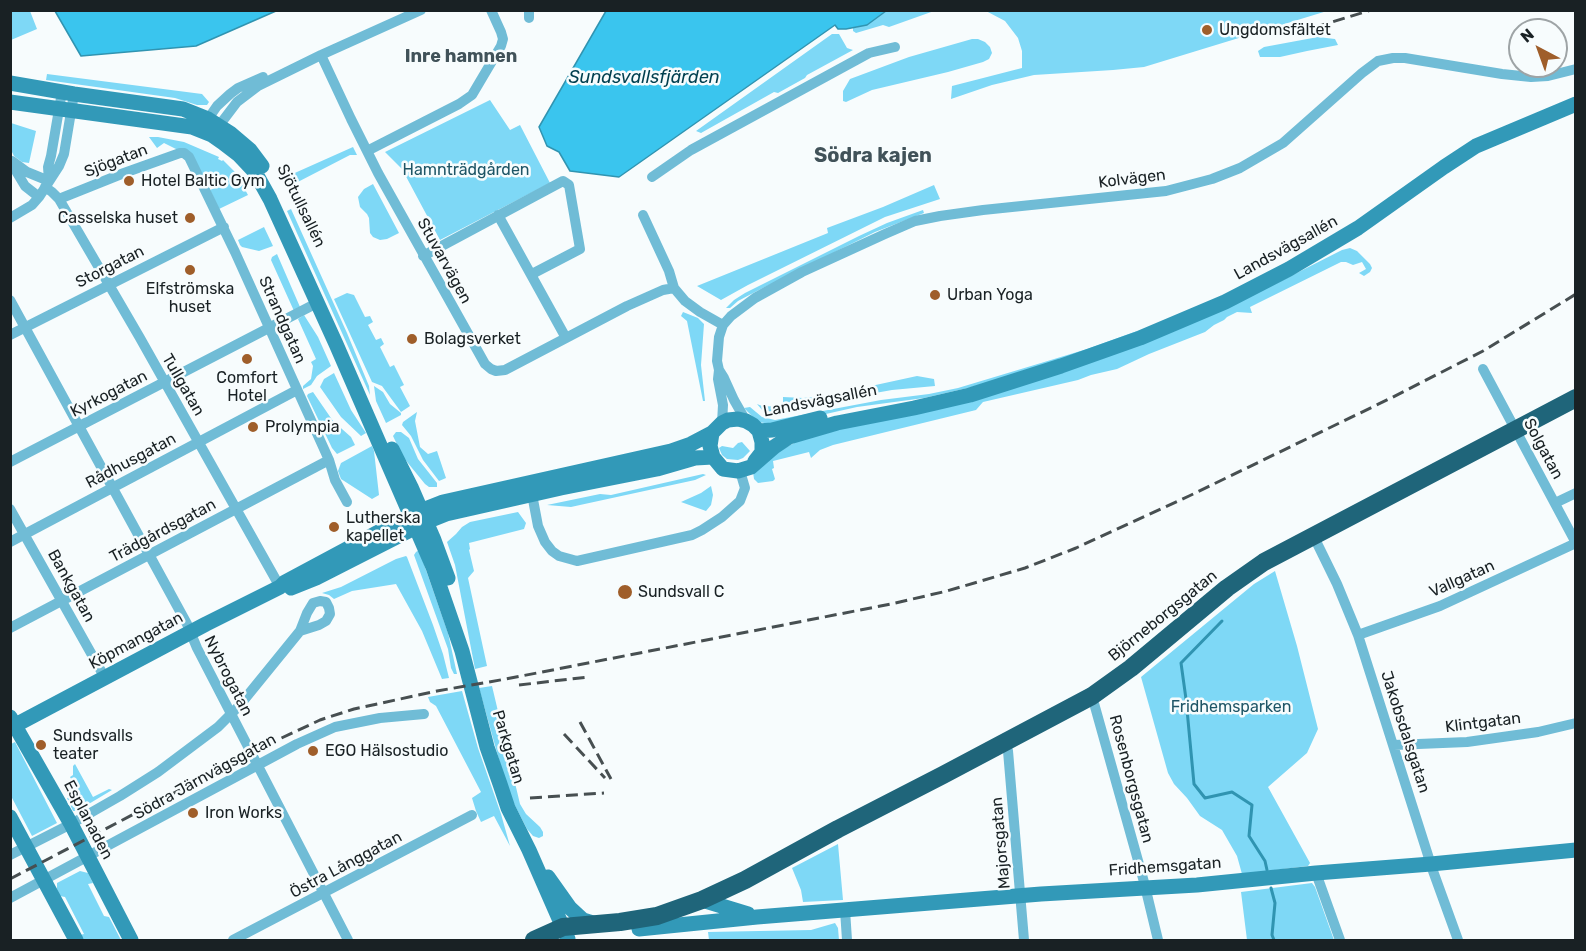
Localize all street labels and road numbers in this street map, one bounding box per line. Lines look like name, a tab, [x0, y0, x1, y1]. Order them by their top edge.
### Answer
street label: Sjögatan	[82, 140, 150, 182]
street label: Sjötullsallén	[273, 161, 329, 251]
street label: Kolvägen	[1097, 165, 1167, 193]
street label: Landsvägsallén	[1231, 212, 1341, 284]
street label: Stuvarvägen	[413, 215, 475, 307]
street label: Storgatan	[72, 242, 148, 292]
street label: Strandgatan	[254, 273, 310, 367]
street label: Tullgatan	[158, 351, 208, 419]
street label: Kyrkogatan	[67, 366, 151, 422]
street label: Landsvägsallén	[762, 381, 878, 421]
street label: Solgatan	[1519, 415, 1567, 483]
street label: Rådhusgatan	[83, 429, 179, 493]
street label: Trädgårdsgatan	[107, 495, 219, 567]
street label: Bankgatan	[43, 546, 99, 626]
street label: Vallgatan	[1426, 556, 1498, 602]
street label: Björneborgsgatan	[1105, 566, 1221, 666]
street label: Köpmangatan	[86, 608, 186, 674]
street label: Nybrogatan	[200, 633, 256, 719]
street label: Jakobsdalsgatan	[1376, 669, 1434, 795]
street label: Parkgatan	[488, 708, 528, 786]
street label: Klintgatan	[1444, 709, 1522, 737]
street label: Rosenborgsgatan	[1105, 713, 1157, 845]
street label: Södra Järnvägsgatan	[130, 730, 280, 824]
street label: Esplanaden	[59, 777, 117, 863]
street label: Majorsgatan	[987, 796, 1015, 890]
street label: Östra Långgatan	[287, 827, 405, 903]
street label: Fridhemsgatan	[1108, 853, 1222, 881]

